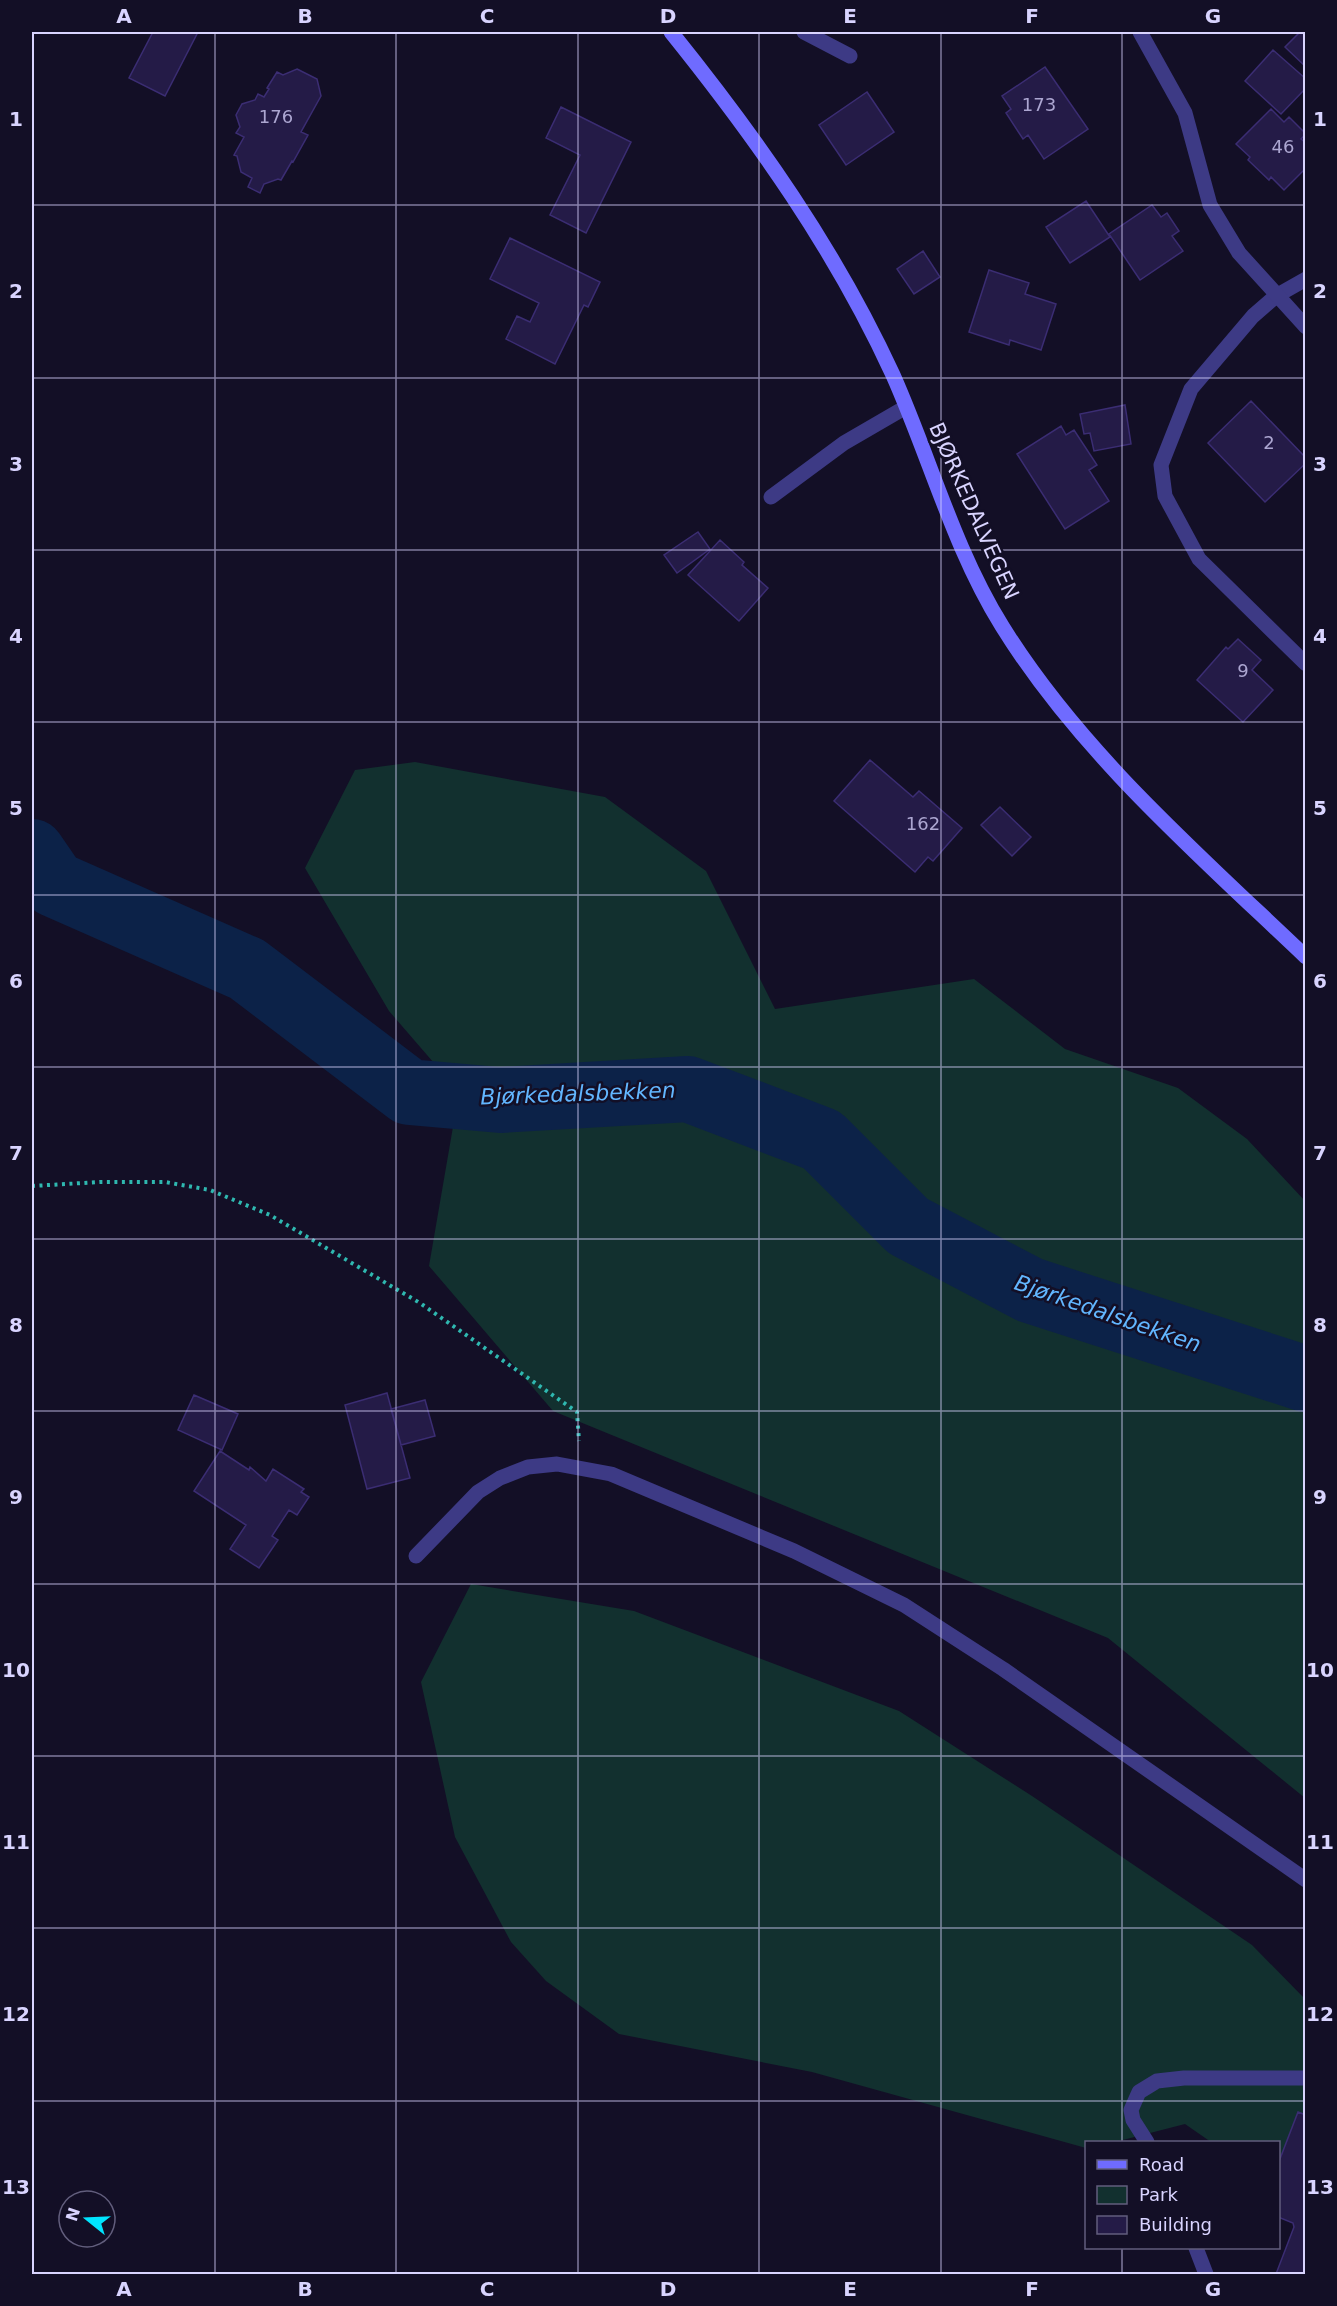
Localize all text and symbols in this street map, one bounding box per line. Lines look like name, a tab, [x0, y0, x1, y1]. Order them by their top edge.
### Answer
text: A	[116, 4, 132, 28]
text: B	[297, 4, 313, 28]
text: C	[480, 4, 494, 28]
text: D	[660, 4, 676, 28]
text: E	[843, 4, 857, 28]
text: F	[1025, 4, 1039, 28]
text: G	[1205, 4, 1221, 28]
house number: 173	[1022, 94, 1056, 115]
house number: 176	[259, 106, 293, 127]
text: 1	[9, 107, 23, 131]
text: 1	[1313, 107, 1327, 131]
house number: 46	[1272, 136, 1294, 157]
text: 2	[9, 279, 23, 303]
text: 2	[1313, 279, 1327, 303]
street label: BJØRKEDALVEGEN	[924, 419, 1024, 603]
house number: 2	[1263, 432, 1275, 453]
text: 3	[9, 452, 23, 476]
text: 3	[1313, 452, 1327, 476]
text: 4	[9, 624, 23, 648]
text: 4	[1313, 624, 1327, 648]
house number: 9	[1237, 660, 1249, 681]
text: 5	[9, 796, 23, 820]
text: 5	[1313, 796, 1327, 820]
house number: 162	[906, 813, 940, 834]
text: 6	[9, 969, 23, 993]
text: 6	[1313, 969, 1327, 993]
water label: Bjørkedalsbekken	[480, 1078, 676, 1109]
text: 7	[9, 1141, 23, 1165]
text: 7	[1313, 1141, 1327, 1165]
water label: Bjørkedalsbekken	[1011, 1270, 1204, 1357]
text: 8	[9, 1313, 23, 1337]
text: 8	[1313, 1313, 1327, 1337]
text: 9	[9, 1485, 23, 1509]
text: 9	[1313, 1485, 1327, 1509]
text: 10	[2, 1658, 30, 1682]
text: 10	[1306, 1658, 1334, 1682]
text: 11	[2, 1830, 30, 1854]
text: 11	[1306, 1830, 1334, 1854]
text: 12	[2, 2002, 30, 2026]
text: 12	[1306, 2002, 1334, 2026]
legend	[1085, 2141, 1280, 2249]
text: Road	[1139, 2154, 1184, 2175]
text: 13	[2, 2175, 30, 2199]
text: 13	[1306, 2175, 1334, 2199]
text: Park	[1139, 2184, 1178, 2205]
north arrow	[57, 2189, 117, 2249]
text: N	[62, 2205, 84, 2224]
text: Building	[1139, 2214, 1212, 2235]
text: A	[116, 2277, 132, 2301]
text: B	[297, 2277, 313, 2301]
text: C	[480, 2277, 494, 2301]
text: D	[660, 2277, 676, 2301]
text: E	[843, 2277, 857, 2301]
text: F	[1025, 2277, 1039, 2301]
text: G	[1205, 2277, 1221, 2301]

